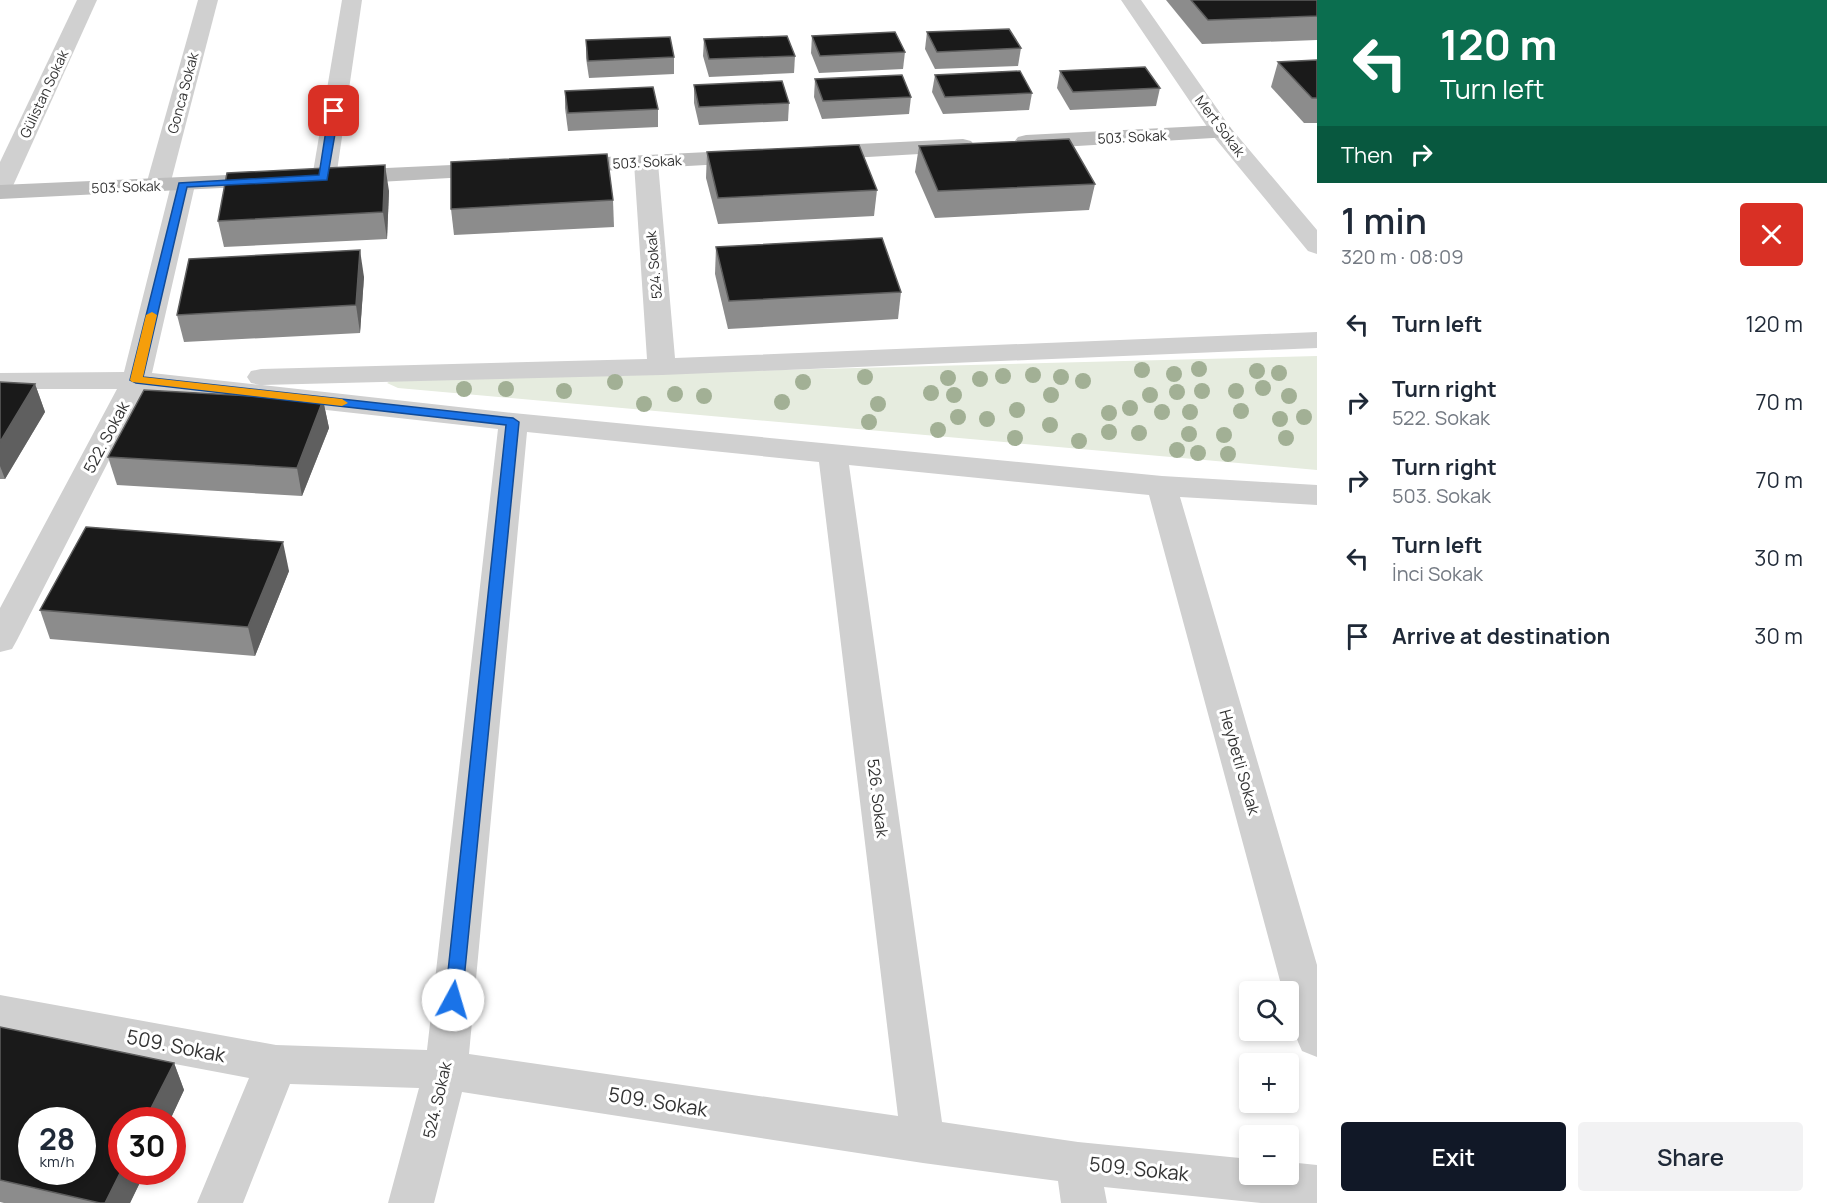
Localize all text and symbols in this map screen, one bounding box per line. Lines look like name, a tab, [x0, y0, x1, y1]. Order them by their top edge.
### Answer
text: 120 m	[1440, 15, 1557, 73]
icon: left	[1341, 24, 1419, 102]
street label: Gülistan Sokak	[15, 46, 73, 141]
street label: Gonca Sokak	[163, 49, 203, 136]
text: Turn left	[1440, 70, 1544, 107]
pin	[308, 85, 359, 136]
street label: Mert Sokak	[1191, 91, 1250, 161]
icon: arrive	[317, 94, 350, 127]
street label: 503. Sokak	[1097, 125, 1168, 148]
icon: right	[1405, 138, 1438, 171]
text: Then	[1341, 140, 1393, 170]
street label: 503. Sokak	[612, 150, 683, 173]
street label: 503. Sokak	[91, 176, 162, 197]
text: 1 min	[1341, 196, 1427, 245]
button: close	[1740, 203, 1803, 266]
street label: 524. Sokak	[641, 229, 666, 300]
text: 320 m · 08:09	[1341, 243, 1464, 270]
icon: left	[1341, 308, 1374, 341]
text: Turn left	[1392, 309, 1482, 339]
text: 120 m	[1745, 309, 1803, 339]
text: Turn right	[1392, 374, 1497, 404]
icon: right	[1341, 386, 1374, 419]
text: 70 m	[1755, 387, 1803, 417]
street label: 522. Sokak	[78, 396, 135, 477]
text: 522. Sokak	[1392, 404, 1490, 431]
text: Turn right	[1392, 452, 1497, 482]
icon: right	[1341, 464, 1374, 497]
text: 70 m	[1755, 465, 1803, 495]
text: 503. Sokak	[1392, 482, 1491, 509]
text: Turn left	[1392, 530, 1482, 560]
icon: left	[1341, 542, 1374, 575]
text: 30 m	[1754, 543, 1803, 573]
text: İnci Sokak	[1392, 560, 1483, 587]
icon: arrive	[1341, 620, 1374, 653]
text: Arrive at destination	[1392, 621, 1610, 651]
text: 30 m	[1754, 621, 1803, 651]
street label: Heybetli Sokak	[1214, 707, 1266, 818]
street label: 526. Sokak	[862, 757, 894, 840]
position arrow	[421, 968, 485, 1032]
map controls	[1239, 981, 1299, 1185]
button: search	[1239, 981, 1299, 1041]
street label: 509. Sokak	[124, 1023, 229, 1069]
button: +	[1239, 1053, 1299, 1113]
street label: 524. Sokak	[418, 1058, 457, 1140]
street label: 509. Sokak	[607, 1080, 711, 1123]
speed limit sign: 30	[108, 1107, 186, 1185]
text: 28	[39, 1118, 75, 1159]
button: Exit	[1341, 1122, 1566, 1191]
button: Share	[1578, 1122, 1803, 1191]
button: −	[1239, 1125, 1299, 1185]
street label: 509. Sokak	[1088, 1150, 1191, 1187]
text: km/h	[40, 1151, 74, 1172]

